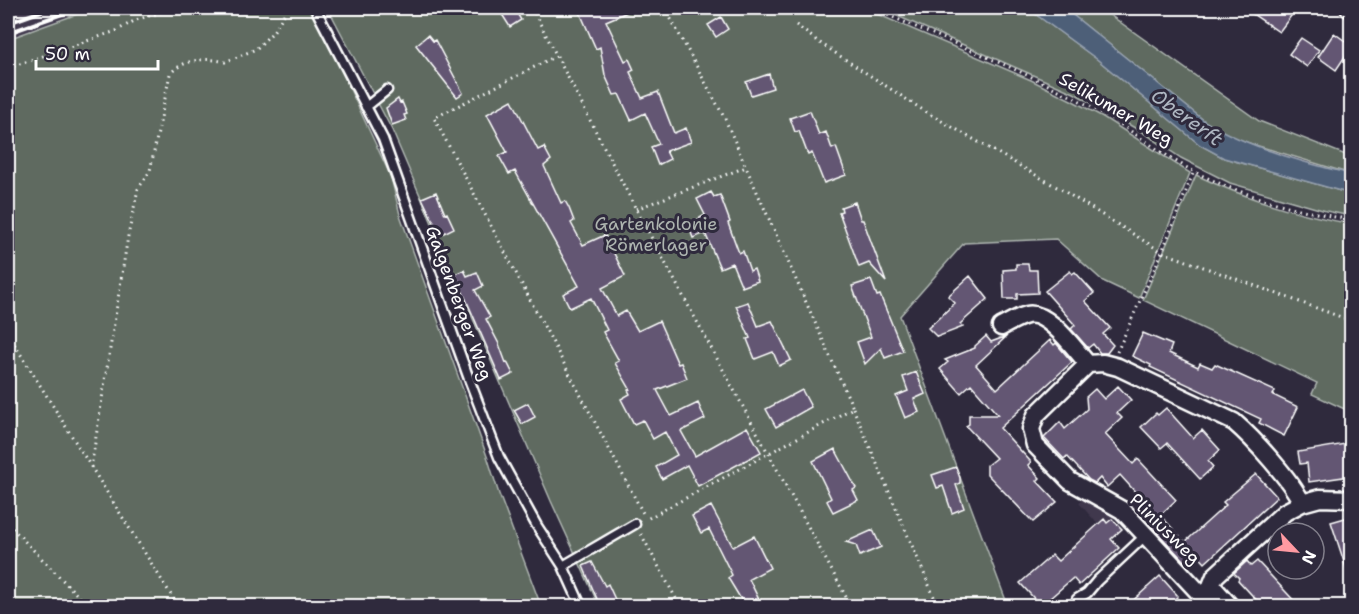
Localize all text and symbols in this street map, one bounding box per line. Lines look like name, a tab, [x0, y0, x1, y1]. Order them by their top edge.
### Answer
scale bar	[36, 33, 158, 71]
text: 50 m	[45, 42, 90, 66]
street label: Selikumer Weg	[1055, 67, 1177, 151]
water label: Obererft	[1146, 82, 1228, 152]
park label: Gartenkolonie Römerlager	[595, 212, 718, 257]
street label: Galgenberger Weg	[420, 222, 498, 384]
street label: Pliniusweg	[1124, 488, 1206, 570]
north arrow	[1266, 521, 1326, 581]
text: N	[1297, 547, 1321, 568]

